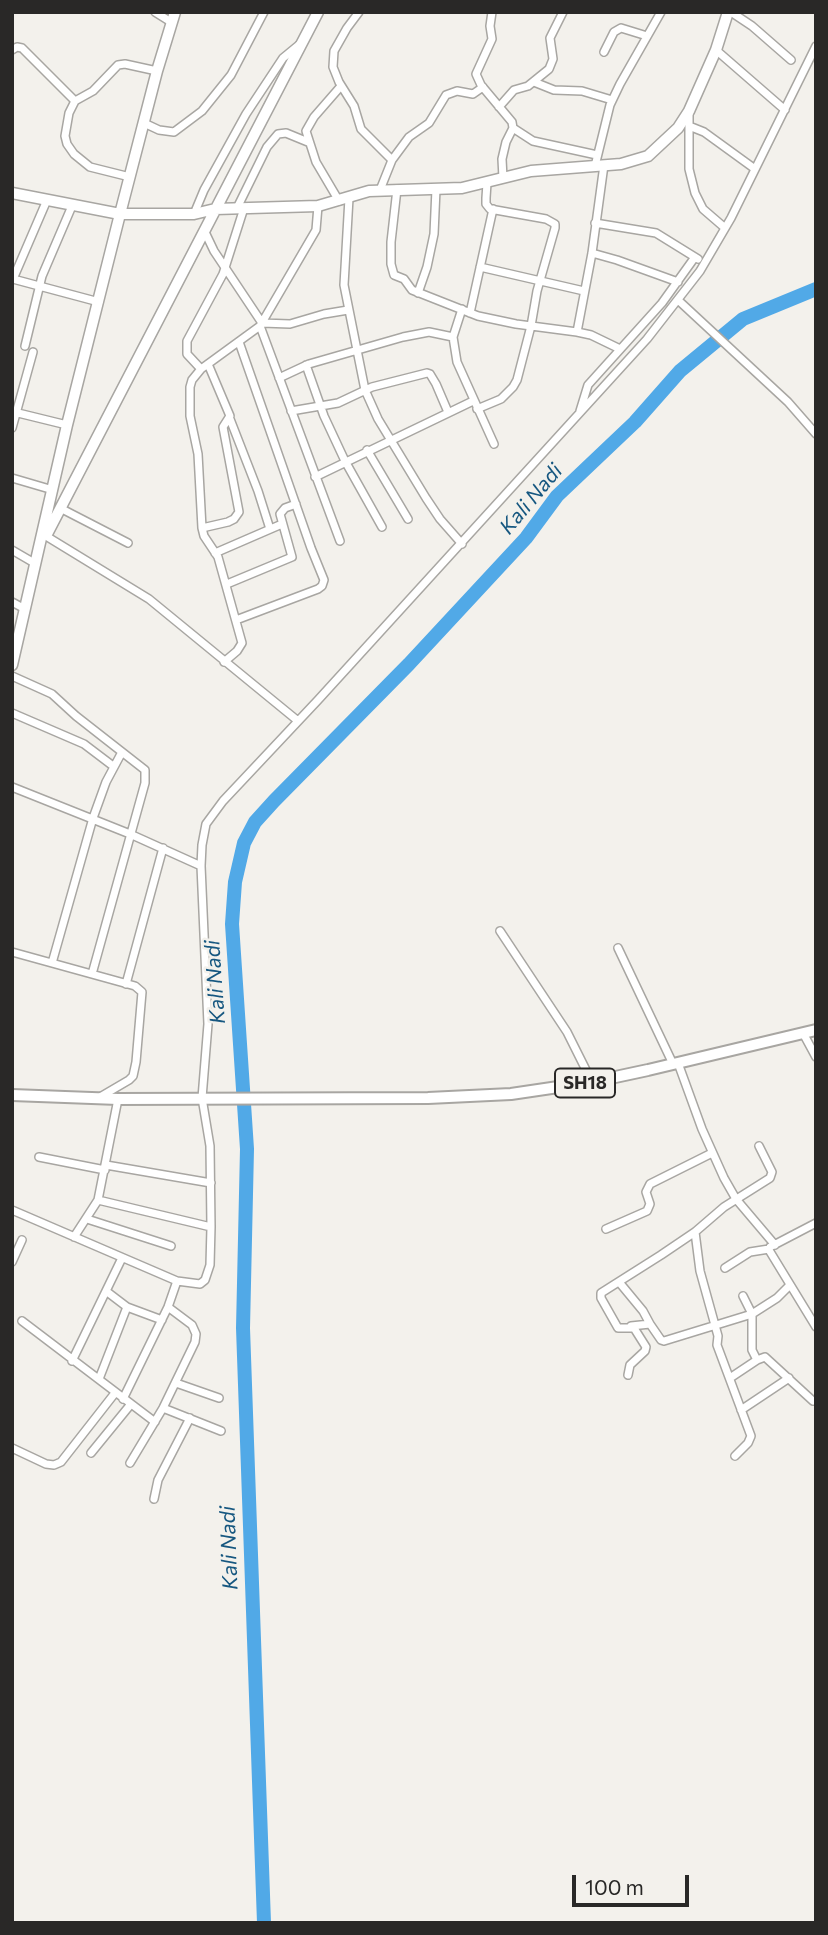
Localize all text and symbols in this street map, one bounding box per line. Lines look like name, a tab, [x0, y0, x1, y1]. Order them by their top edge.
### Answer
water label: Kali Nadi	[494, 459, 568, 539]
water label: Kali Nadi	[199, 939, 231, 1025]
road number: SH18	[555, 1068, 615, 1098]
water label: Kali Nadi	[215, 1506, 243, 1590]
scale bar	[576, 1862, 693, 1906]
text: 100 m	[585, 1874, 644, 1899]

